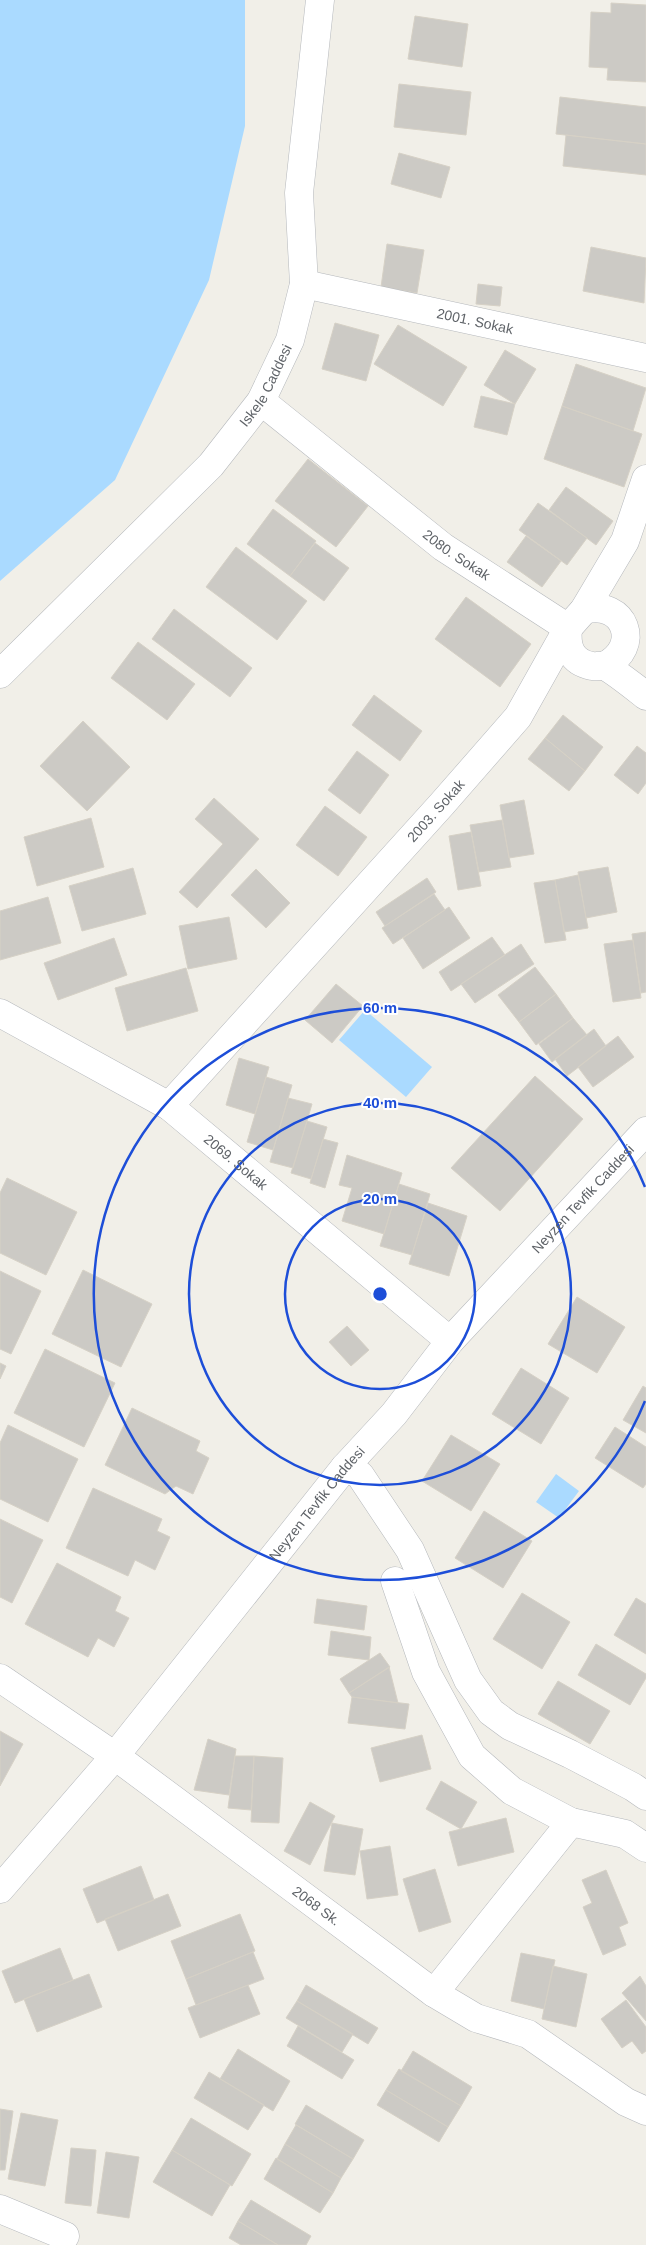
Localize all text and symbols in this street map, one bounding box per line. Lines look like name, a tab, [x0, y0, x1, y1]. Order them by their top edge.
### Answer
street label: 2001. Sokak	[435, 305, 516, 337]
street label: Iskele Caddesi	[236, 342, 295, 430]
street label: 2080. Sokak	[420, 526, 494, 584]
street label: 2003. Sokak	[404, 776, 468, 845]
text: 60 m	[363, 999, 397, 1016]
text: 40 m	[363, 1094, 397, 1111]
street label: 2069. Sokak	[201, 1131, 272, 1194]
street label: Neyzen Tevfik Caddesi	[528, 1141, 637, 1256]
text: 20 m	[363, 1190, 397, 1207]
centre of rings	[371, 1285, 389, 1303]
street label: Neyzen Tevfik Caddesi	[266, 1443, 368, 1564]
street label: 2068 Sk.	[290, 1883, 343, 1929]

